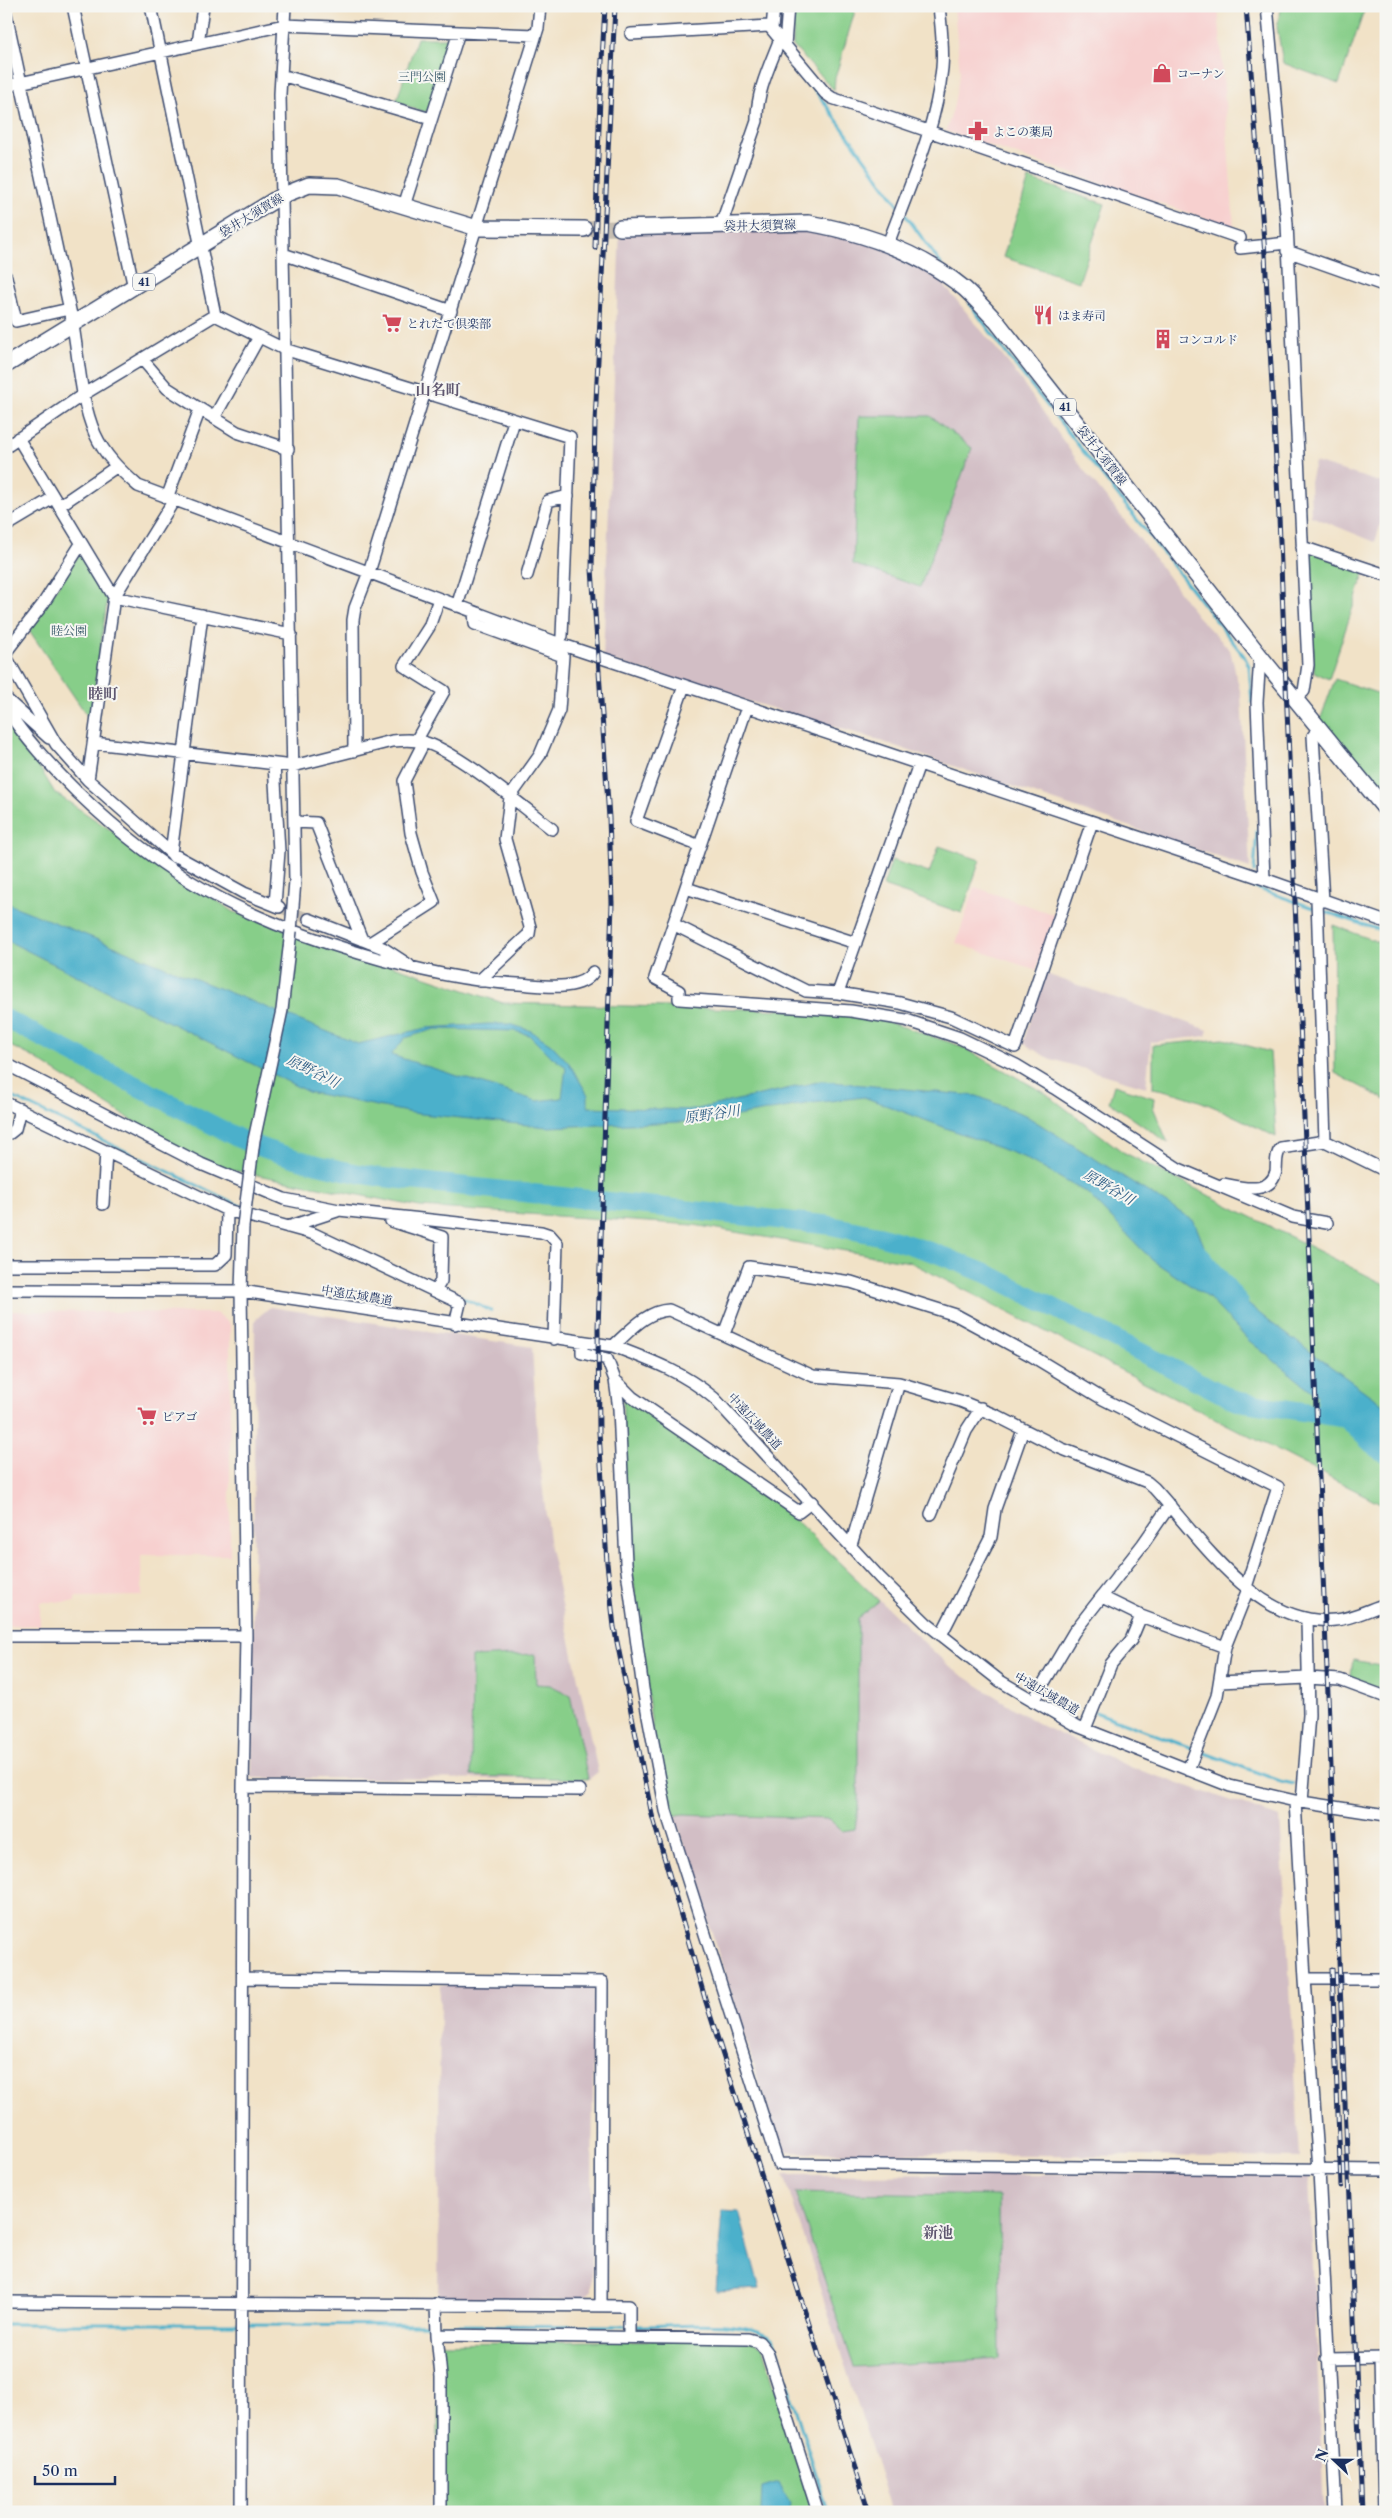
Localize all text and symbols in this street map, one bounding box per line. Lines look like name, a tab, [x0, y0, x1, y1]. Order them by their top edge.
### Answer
shop icon: コーナン	[1151, 62, 1173, 84]
place label: コーナン	[1177, 66, 1224, 81]
park label: 三門公園	[398, 69, 446, 84]
pharmacy icon: よこの薬局	[967, 120, 989, 142]
place label: よこの薬局	[993, 124, 1053, 139]
street label: 袋井大須賀線	[216, 190, 286, 240]
street label: 袋井大須賀線	[724, 217, 796, 233]
road number: 41	[133, 274, 155, 290]
restaurant icon: はま寿司	[1032, 304, 1054, 326]
place label: はま寿司	[1058, 308, 1106, 323]
supermarket icon: とれたて倶楽部	[381, 312, 403, 334]
place label: とれたて倶楽部	[407, 316, 491, 331]
building icon: コンコルド	[1152, 328, 1174, 350]
place label: コンコルド	[1178, 332, 1238, 347]
district label: 山名町	[415, 380, 461, 399]
road number: 41	[1054, 398, 1076, 416]
street label: 袋井大須賀線	[1074, 422, 1130, 488]
park label: 睦公園	[51, 623, 87, 638]
district label: 睦町	[88, 684, 118, 703]
water label: 原野谷川	[284, 1051, 344, 1092]
water label: 原野谷川	[683, 1101, 743, 1127]
water label: 原野谷川	[1080, 1165, 1139, 1210]
street label: 中遠広域農道	[320, 1282, 394, 1308]
street label: 中遠広域農道	[725, 1390, 785, 1452]
supermarket icon: ピアゴ	[136, 1405, 158, 1427]
place label: ピアゴ	[162, 1409, 197, 1424]
street label: 中遠広域農道	[1012, 1669, 1082, 1717]
district label: 新池	[923, 2223, 953, 2242]
north arrow	[1310, 2436, 1360, 2486]
text: N	[1311, 2446, 1333, 2464]
scale bar	[35, 2453, 115, 2485]
text: 50 m	[42, 2461, 78, 2480]

